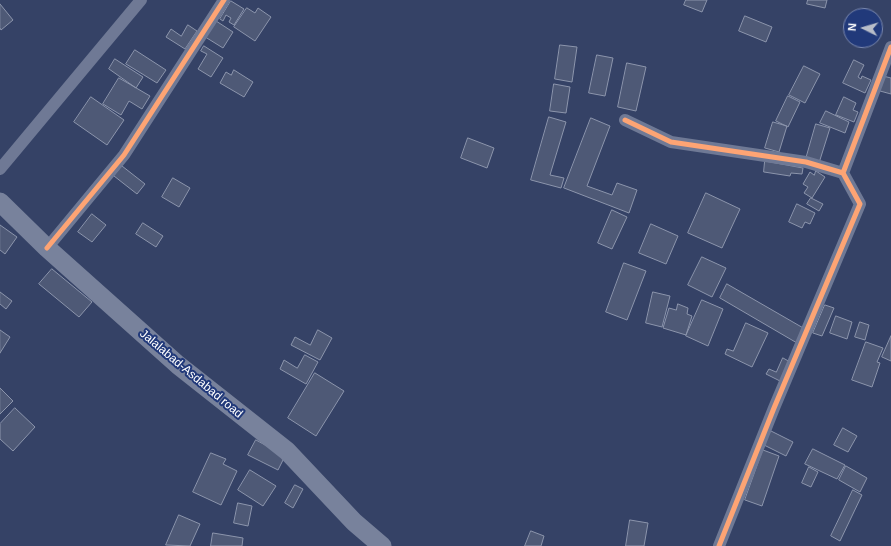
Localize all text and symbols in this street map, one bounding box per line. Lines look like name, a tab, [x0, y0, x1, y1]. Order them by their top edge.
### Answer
north arrow	[843, 8, 883, 48]
text: N	[846, 23, 858, 32]
street label: Jalalabad-Asdabad road	[137, 327, 245, 421]

